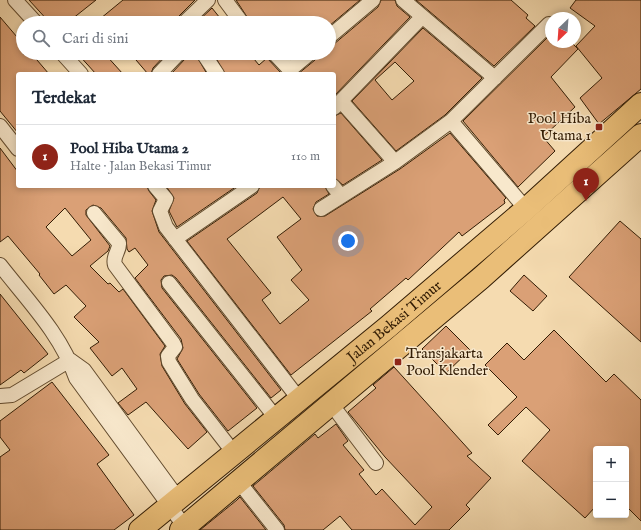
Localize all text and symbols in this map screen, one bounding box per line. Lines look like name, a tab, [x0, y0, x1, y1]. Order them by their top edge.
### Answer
north arrow	[545, 12, 581, 48]
search box	[16, 16, 336, 60]
icon: search	[30, 27, 52, 49]
text: Cari di sini	[62, 29, 129, 48]
text: Terdekat	[32, 88, 96, 109]
place label: Pool Hiba Utama 1	[528, 109, 592, 145]
marker: Pool Hiba Utama 1	[594, 122, 604, 132]
text: Pool Hiba Utama 2	[70, 139, 189, 158]
text: 1	[43, 148, 47, 165]
text: 110 m	[291, 148, 320, 165]
text: Halte · Jalan Bekasi Timur	[70, 158, 211, 175]
pin: 1	[573, 168, 599, 201]
your location	[338, 231, 358, 251]
street label: Jalan Bekasi Timur	[341, 276, 446, 367]
place label: Transjakarta Pool Klender	[406, 344, 489, 380]
marker: Transjakarta Pool Klender	[393, 357, 403, 367]
map controls	[593, 446, 629, 518]
button: +	[593, 446, 629, 482]
button: −	[593, 482, 629, 518]

